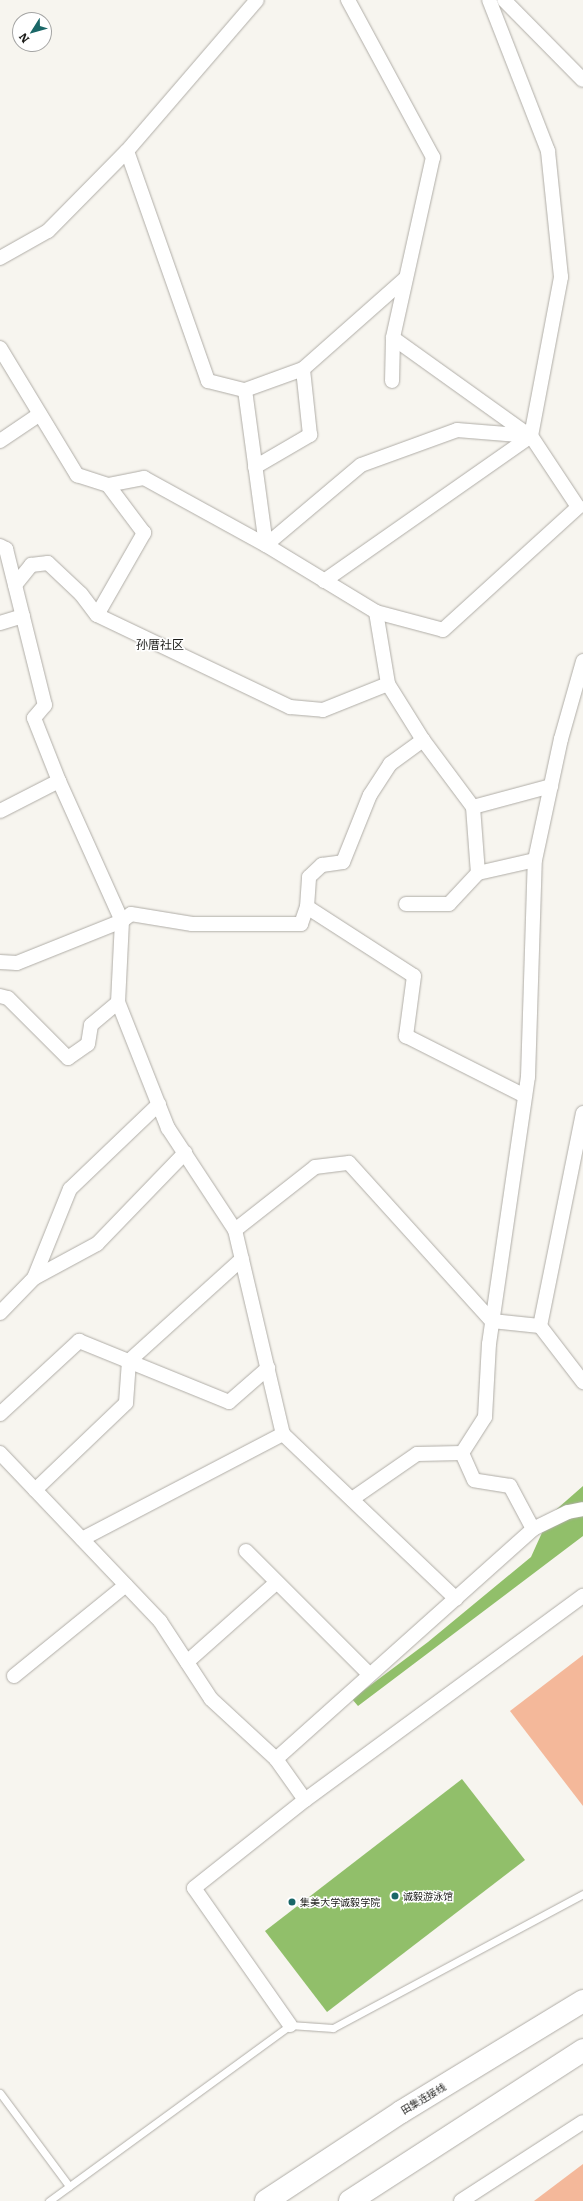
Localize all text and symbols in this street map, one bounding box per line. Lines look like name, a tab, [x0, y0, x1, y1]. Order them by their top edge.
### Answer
north arrow	[12, 12, 52, 52]
text: N	[14, 30, 32, 47]
district label: 孙厝社区	[136, 638, 184, 652]
place label: 诚毅游泳馆	[403, 1890, 453, 1902]
marker: 诚毅游泳馆	[390, 1891, 400, 1901]
place label: 集美大学诚毅学院	[300, 1896, 380, 1908]
marker: 集美大学诚毅学院	[287, 1897, 297, 1907]
street label: 田集连接线	[398, 2080, 448, 2116]

